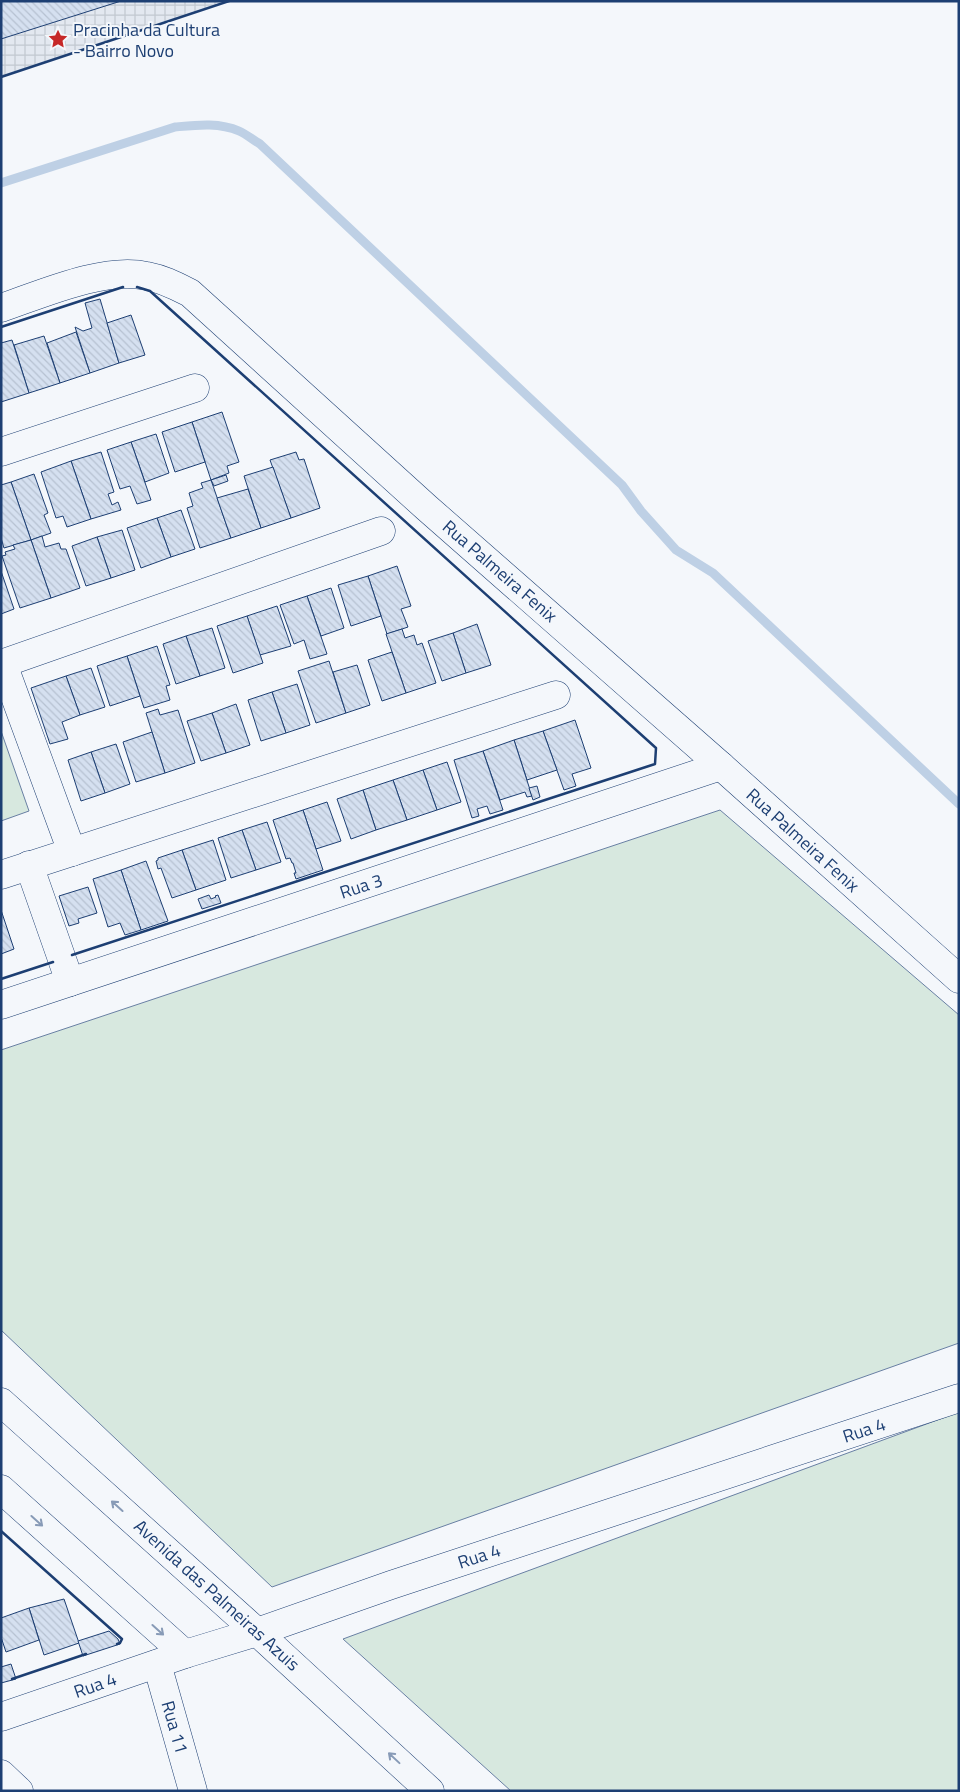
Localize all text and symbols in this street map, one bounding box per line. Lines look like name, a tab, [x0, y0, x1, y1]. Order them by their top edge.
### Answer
place label: Pracinha da Cultura - Bairro Novo	[73, 16, 220, 64]
place icon: Pracinha da Cultura - Bairro Novo	[47, 28, 69, 50]
street label: Rua Palmeira Fenix	[437, 513, 563, 629]
street label: Rua Palmeira Fenix	[740, 782, 866, 898]
street label: Rua 3	[336, 866, 386, 906]
street label: Rua 4	[839, 1410, 889, 1450]
one-way arrow	[110, 1500, 123, 1511]
street label: Avenida das Palmeiras Azuis	[128, 1513, 306, 1677]
one-way arrow	[31, 1516, 44, 1527]
street label: Rua 4	[454, 1536, 504, 1576]
one-way arrow	[152, 1624, 165, 1636]
street label: Rua 4	[70, 1665, 120, 1705]
street label: Rua 11	[155, 1697, 195, 1757]
one-way arrow	[388, 1752, 401, 1764]

